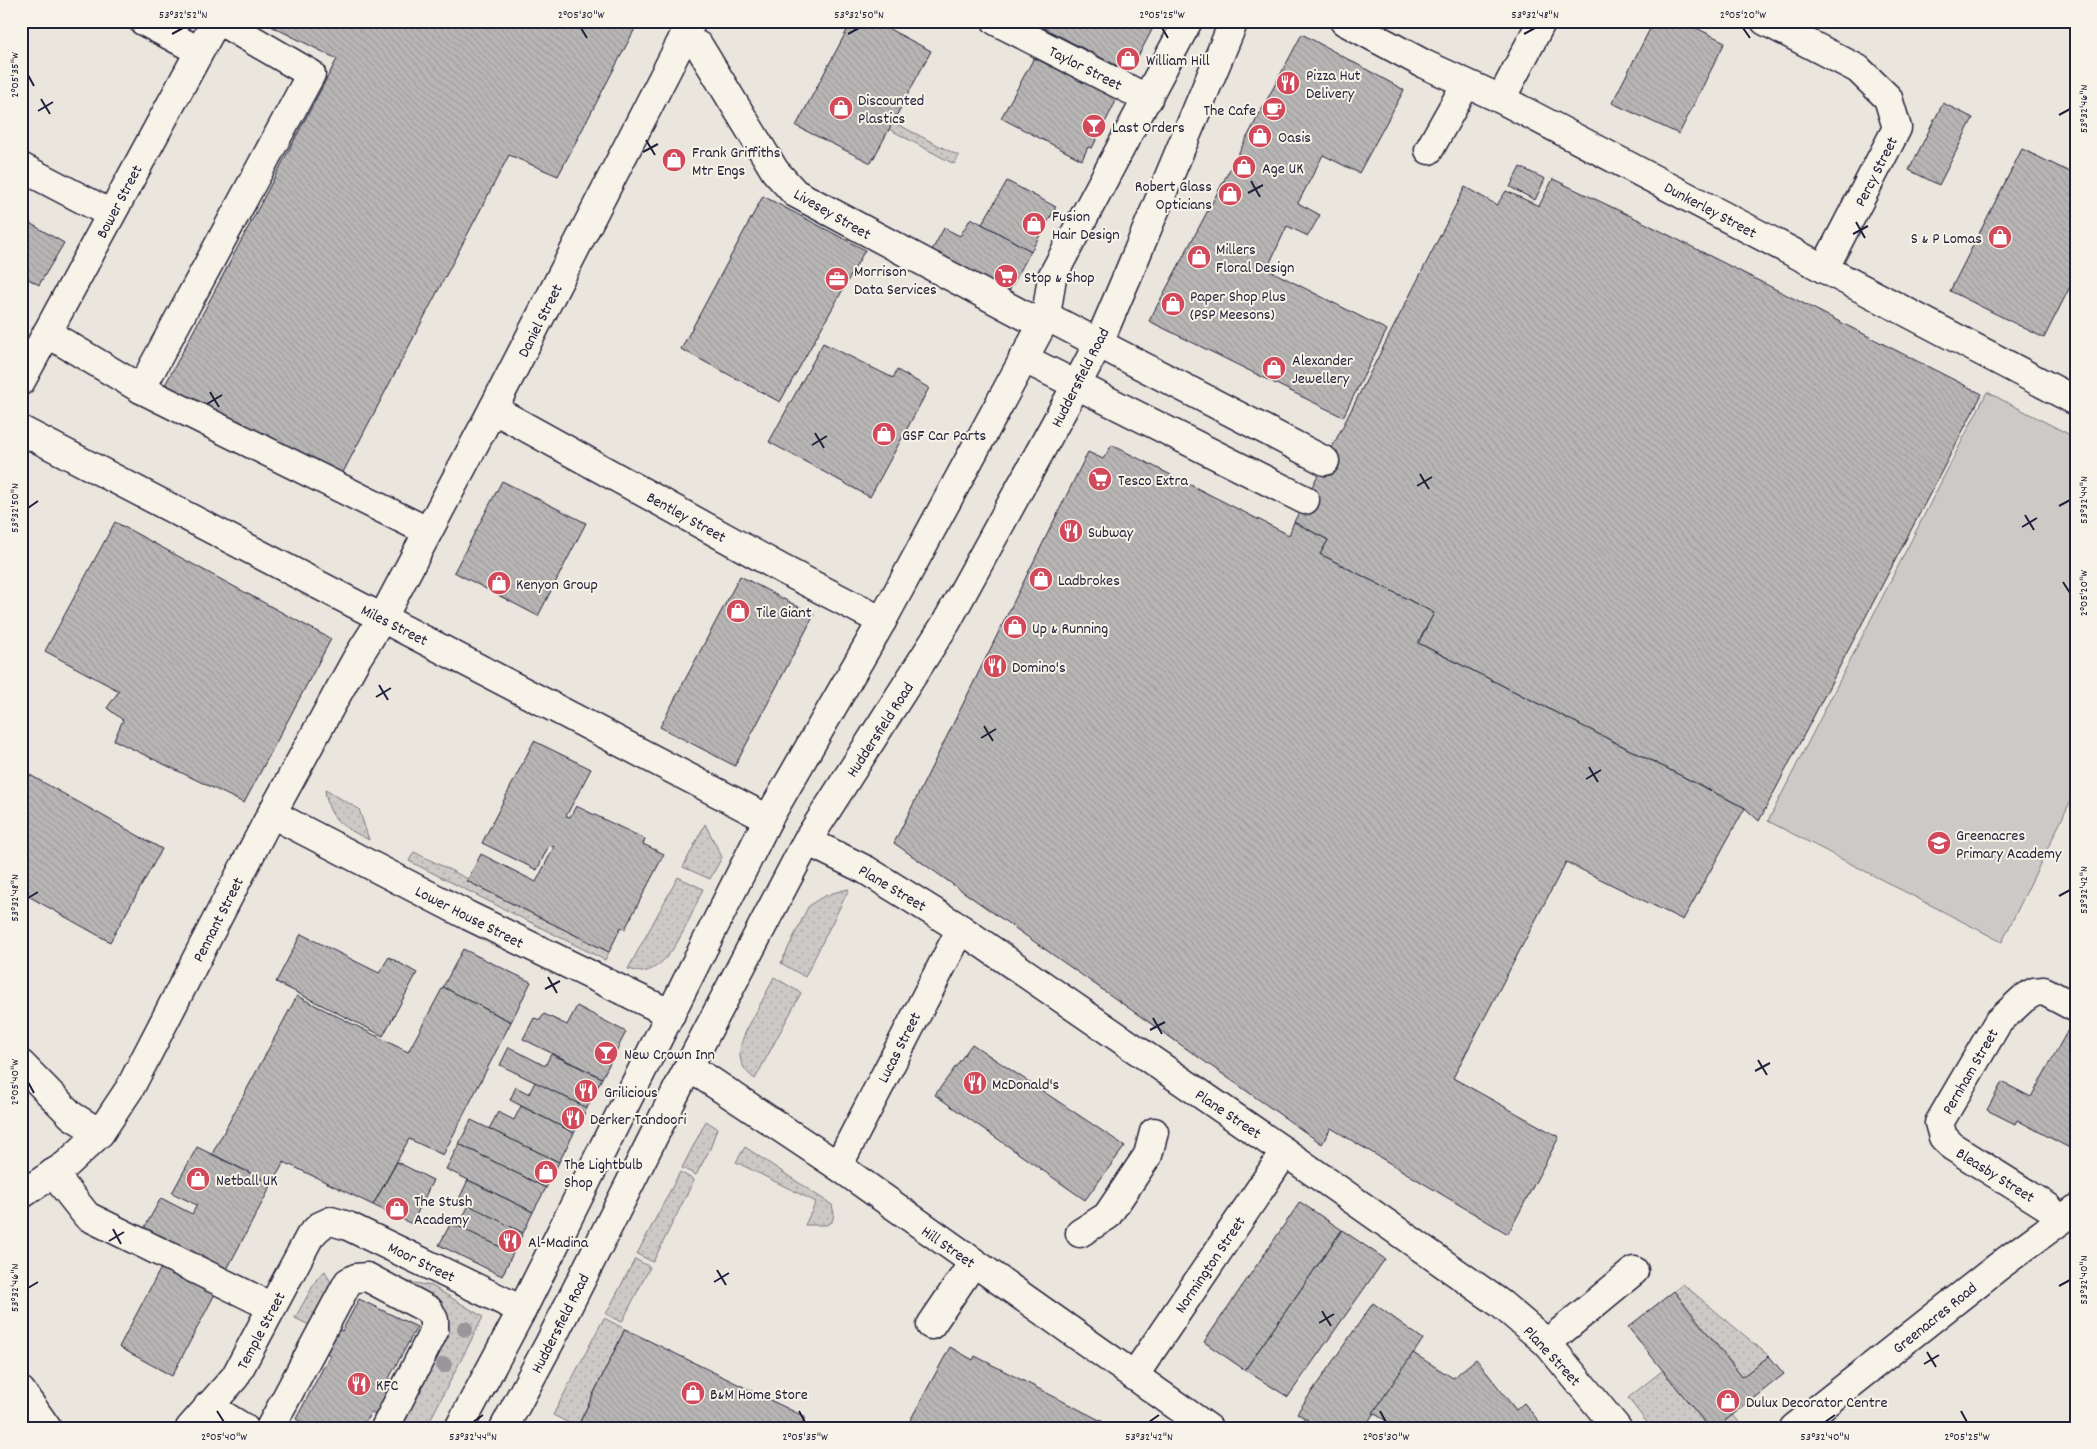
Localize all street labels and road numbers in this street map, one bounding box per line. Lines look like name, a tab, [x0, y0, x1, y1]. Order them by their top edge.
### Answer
street label: Taylor Street	[1044, 41, 1126, 98]
street label: Percy Street	[1850, 133, 1905, 211]
street label: Bower Street	[91, 161, 149, 243]
street label: Dunkerley Street	[1659, 177, 1760, 245]
street label: Livesey Street	[789, 184, 875, 247]
street label: Daniel Street	[513, 280, 570, 362]
street label: Huddersfield Road	[1046, 324, 1116, 432]
street label: Bentley Street	[642, 487, 730, 550]
street label: Miles Street	[356, 600, 431, 653]
street label: Huddersfield Road	[842, 678, 920, 782]
street label: Plane Street	[853, 860, 930, 919]
street label: Pennant Street	[188, 874, 250, 967]
street label: Lower House Street	[411, 881, 527, 956]
street label: Lucas Street	[873, 1009, 928, 1088]
street label: Pernham Street	[1937, 1025, 2005, 1120]
street label: Plane Street	[1190, 1084, 1265, 1146]
street label: Bleasby Street	[1951, 1143, 2038, 1209]
street label: Normington Street	[1170, 1212, 1252, 1318]
street label: Hill Street	[916, 1221, 979, 1275]
street label: Moor Street	[383, 1237, 458, 1289]
street label: Huddersfield Road	[526, 1270, 596, 1378]
street label: Greenacres Road	[1888, 1278, 1983, 1360]
street label: Temple Street	[232, 1288, 292, 1374]
street label: Plane Street	[1517, 1321, 1585, 1392]

